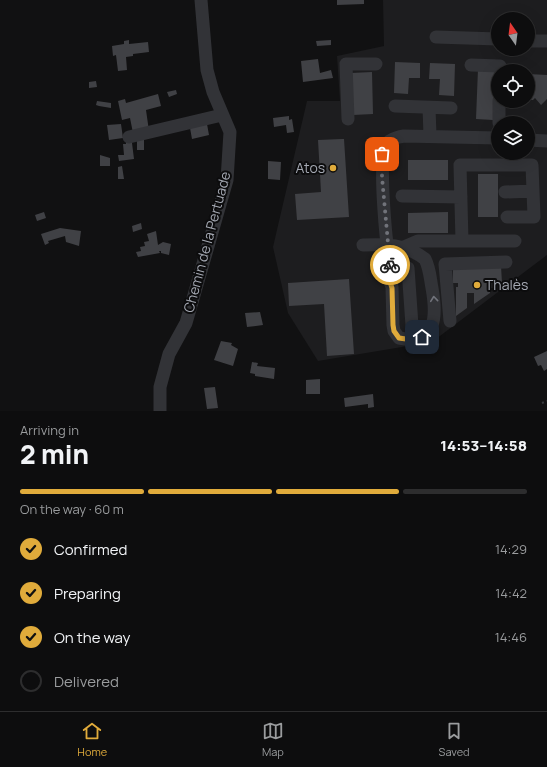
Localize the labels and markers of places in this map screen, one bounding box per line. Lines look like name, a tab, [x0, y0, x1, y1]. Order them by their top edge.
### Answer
pin	[365, 137, 399, 171]
place label: Atos	[296, 158, 325, 177]
marker: Atos	[328, 163, 338, 173]
place label: Thalès	[485, 275, 528, 294]
marker: Thalès	[472, 280, 482, 290]
pin	[405, 320, 439, 354]

